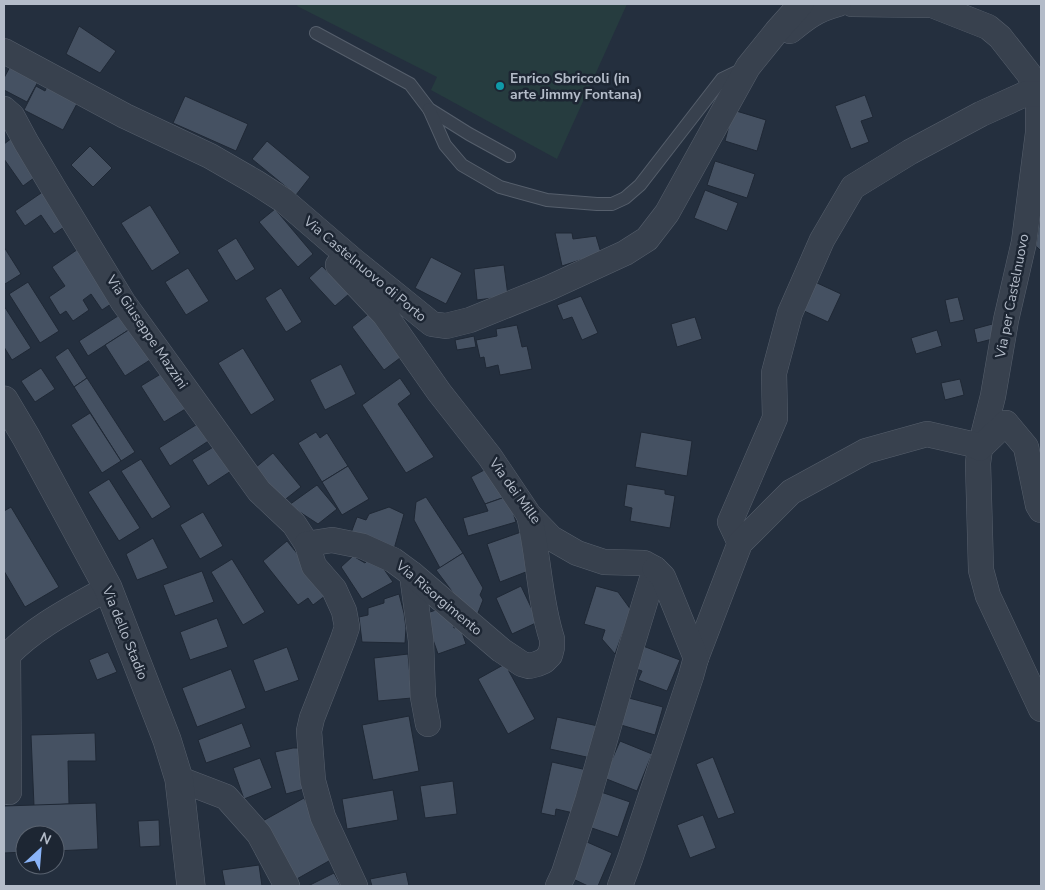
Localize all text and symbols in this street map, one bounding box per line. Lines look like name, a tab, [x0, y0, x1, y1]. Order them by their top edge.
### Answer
place label: Enrico Sbriccoli (in arte Jimmy Fontana)	[510, 69, 642, 104]
marker: Enrico Sbriccoli (in arte Jimmy Fontana)	[494, 80, 506, 92]
street label: Via Castelnuovo di Porto	[299, 211, 431, 326]
street label: Via per Castelnuovo	[990, 232, 1033, 361]
street label: Via Giuseppe Mazzini	[101, 271, 192, 393]
street label: Via dei Mille	[484, 453, 545, 528]
street label: Via Risorgimento	[391, 556, 486, 640]
street label: Via dello Stadio	[97, 583, 152, 683]
north arrow	[15, 825, 65, 875]
text: N	[37, 828, 54, 850]

